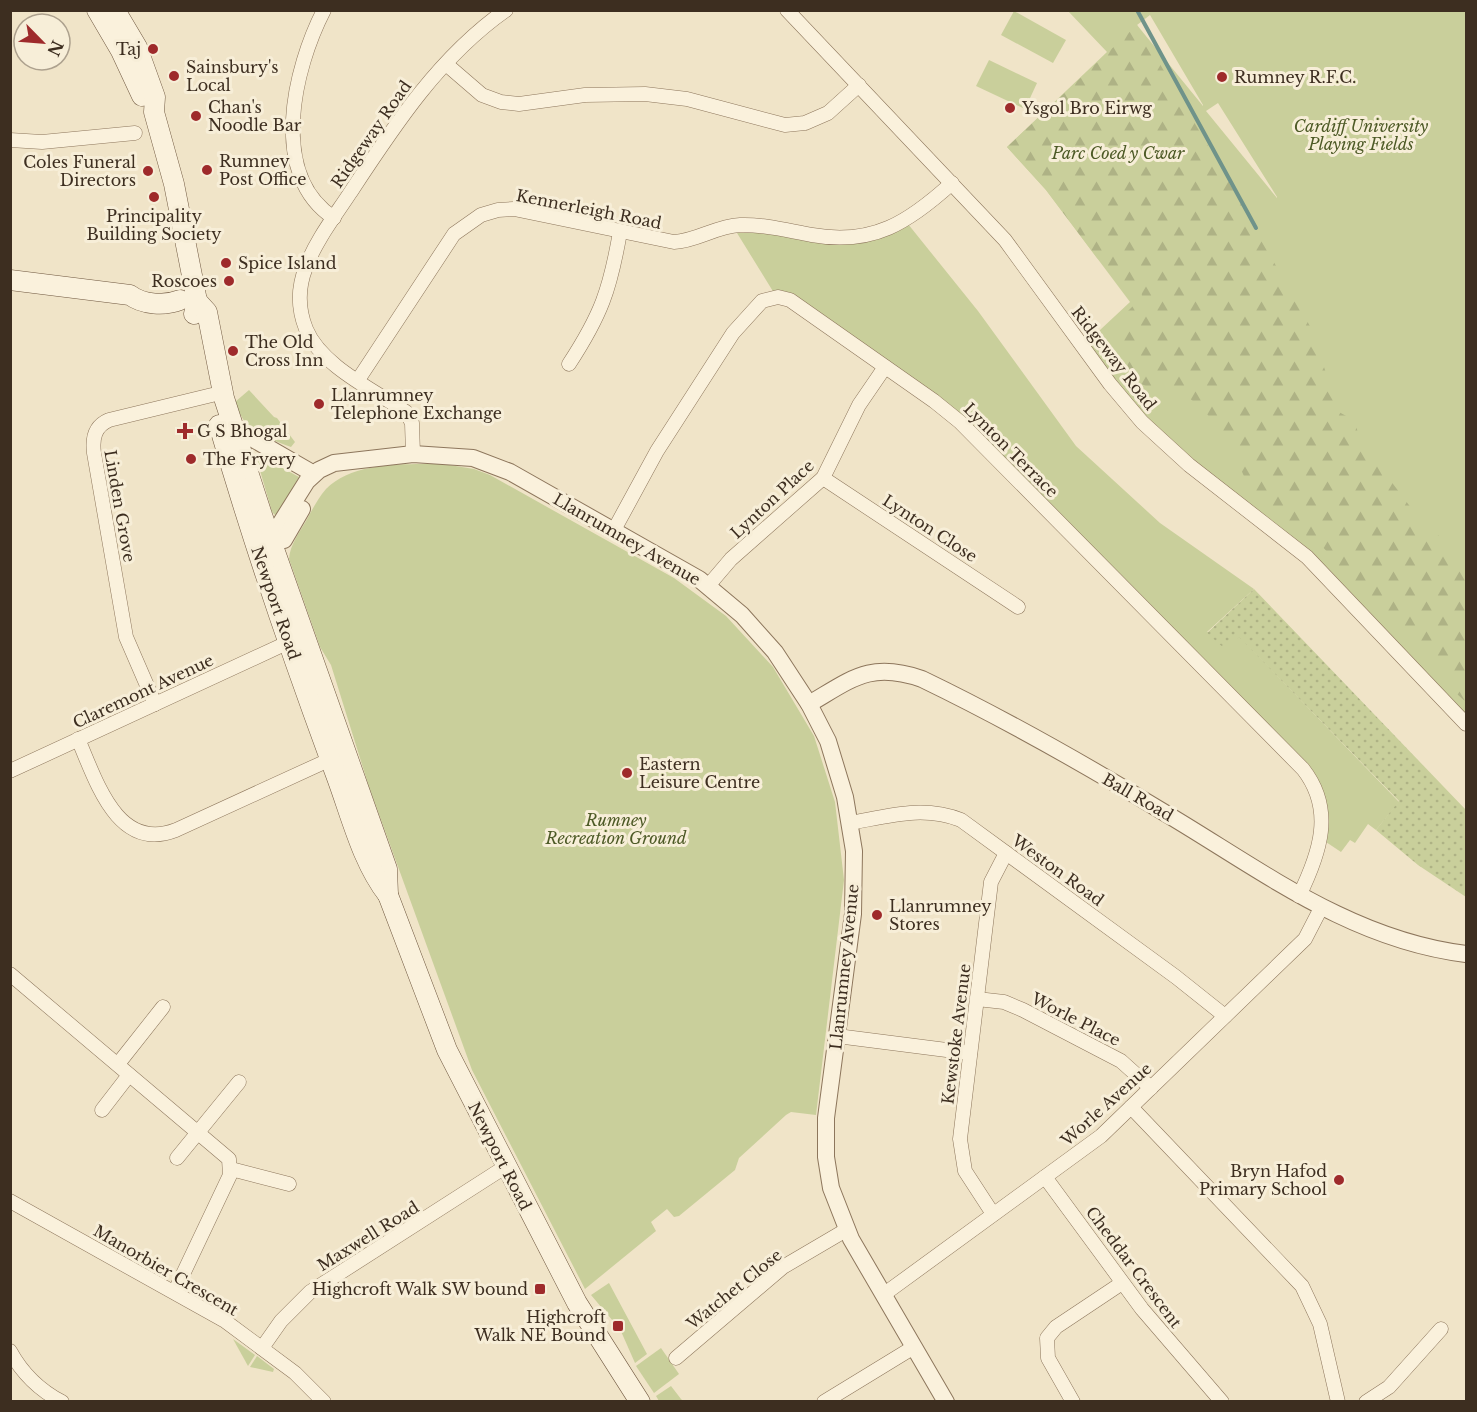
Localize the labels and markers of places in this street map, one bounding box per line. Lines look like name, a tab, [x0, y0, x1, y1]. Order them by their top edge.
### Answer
place label: Taj	[116, 39, 141, 59]
marker: Taj	[146, 42, 160, 56]
place label: Sainsbury's Local	[186, 57, 278, 95]
place label: Rumney R.F.C.	[1234, 67, 1356, 87]
marker: Sainsbury's Local	[167, 69, 181, 83]
marker: Rumney R.F.C.	[1215, 70, 1229, 84]
place label: Chan's Noodle Bar	[208, 97, 302, 135]
place label: Ysgol Bro Eirwg	[1021, 98, 1152, 118]
marker: Ysgol Bro Eirwg	[1003, 101, 1017, 115]
marker: Chan's Noodle Bar	[189, 109, 203, 123]
place label: Rumney Post Office	[219, 151, 306, 189]
place label: Coles Funeral Directors	[23, 152, 136, 190]
marker: Rumney Post Office	[200, 163, 214, 177]
marker: Coles Funeral Directors	[141, 164, 155, 178]
marker: Principality Building Society	[147, 190, 161, 204]
place label: Principality Building Society	[86, 206, 222, 244]
place label: Spice Island	[238, 253, 337, 273]
marker: Spice Island	[219, 256, 233, 270]
place label: Roscoes	[151, 271, 217, 291]
marker: Roscoes	[222, 274, 236, 288]
place label: The Old Cross Inn	[245, 332, 324, 370]
marker: The Old Cross Inn	[226, 344, 240, 358]
place label: Llanrumney Telephone Exchange	[331, 385, 502, 423]
marker: Llanrumney Telephone Exchange	[312, 397, 326, 411]
place label: G S Bhogal	[197, 421, 287, 441]
marker: G S Bhogal	[178, 424, 192, 438]
place label: The Fryery	[203, 449, 297, 469]
marker: The Fryery	[184, 452, 198, 466]
place label: Eastern Leisure Centre	[639, 754, 760, 792]
marker: Eastern Leisure Centre	[620, 766, 634, 780]
place label: Llanrumney Stores	[889, 896, 992, 934]
marker: Llanrumney Stores	[870, 908, 884, 922]
place label: Bryn Hafod Primary School	[1199, 1161, 1327, 1199]
marker: Bryn Hafod Primary School	[1332, 1173, 1346, 1187]
place label: Highcroft Walk SW bound	[312, 1279, 528, 1299]
marker: Highcroft Walk SW bound	[533, 1282, 547, 1296]
place label: Highcroft Walk NE Bound	[473, 1307, 606, 1345]
marker: Highcroft Walk NE Bound	[611, 1319, 625, 1333]

